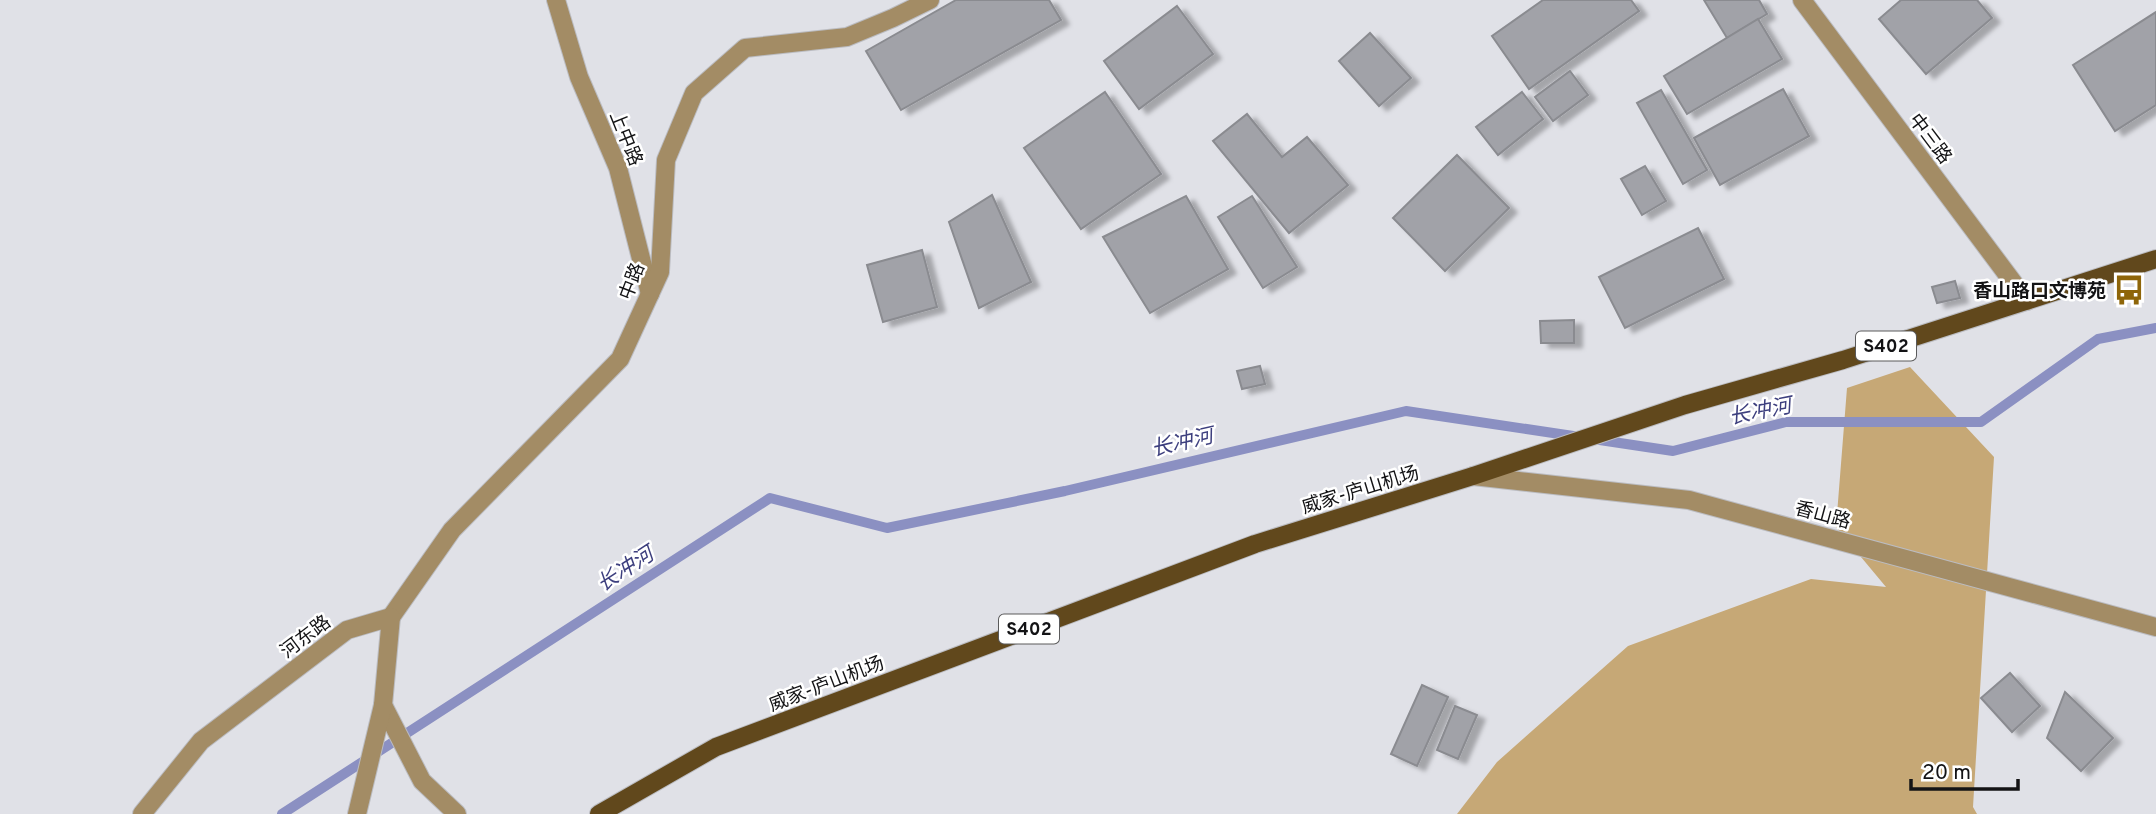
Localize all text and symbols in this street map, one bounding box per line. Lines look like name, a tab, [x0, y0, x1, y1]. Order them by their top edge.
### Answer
street label: 上中路	[603, 108, 647, 170]
street label: 中三路	[1903, 109, 1956, 169]
street label: 中路	[615, 260, 651, 304]
bus stop icon: 香山路口文博苑	[2112, 273, 2146, 307]
place label: 香山路口文博苑	[1973, 280, 2106, 304]
road number: S402	[1856, 332, 1916, 360]
water label: 长冲河	[1727, 392, 1798, 432]
water label: 长冲河	[1149, 422, 1220, 464]
street label: 威家-庐山机场	[1299, 462, 1422, 520]
street label: 香山路	[1792, 497, 1853, 535]
water label: 长冲河	[592, 540, 663, 599]
street label: 河东路	[276, 611, 336, 664]
road number: S402	[999, 614, 1059, 644]
street label: 威家-庐山机场	[766, 652, 888, 718]
scale bar	[1911, 748, 2018, 792]
text: 20 m	[1922, 760, 1971, 787]

